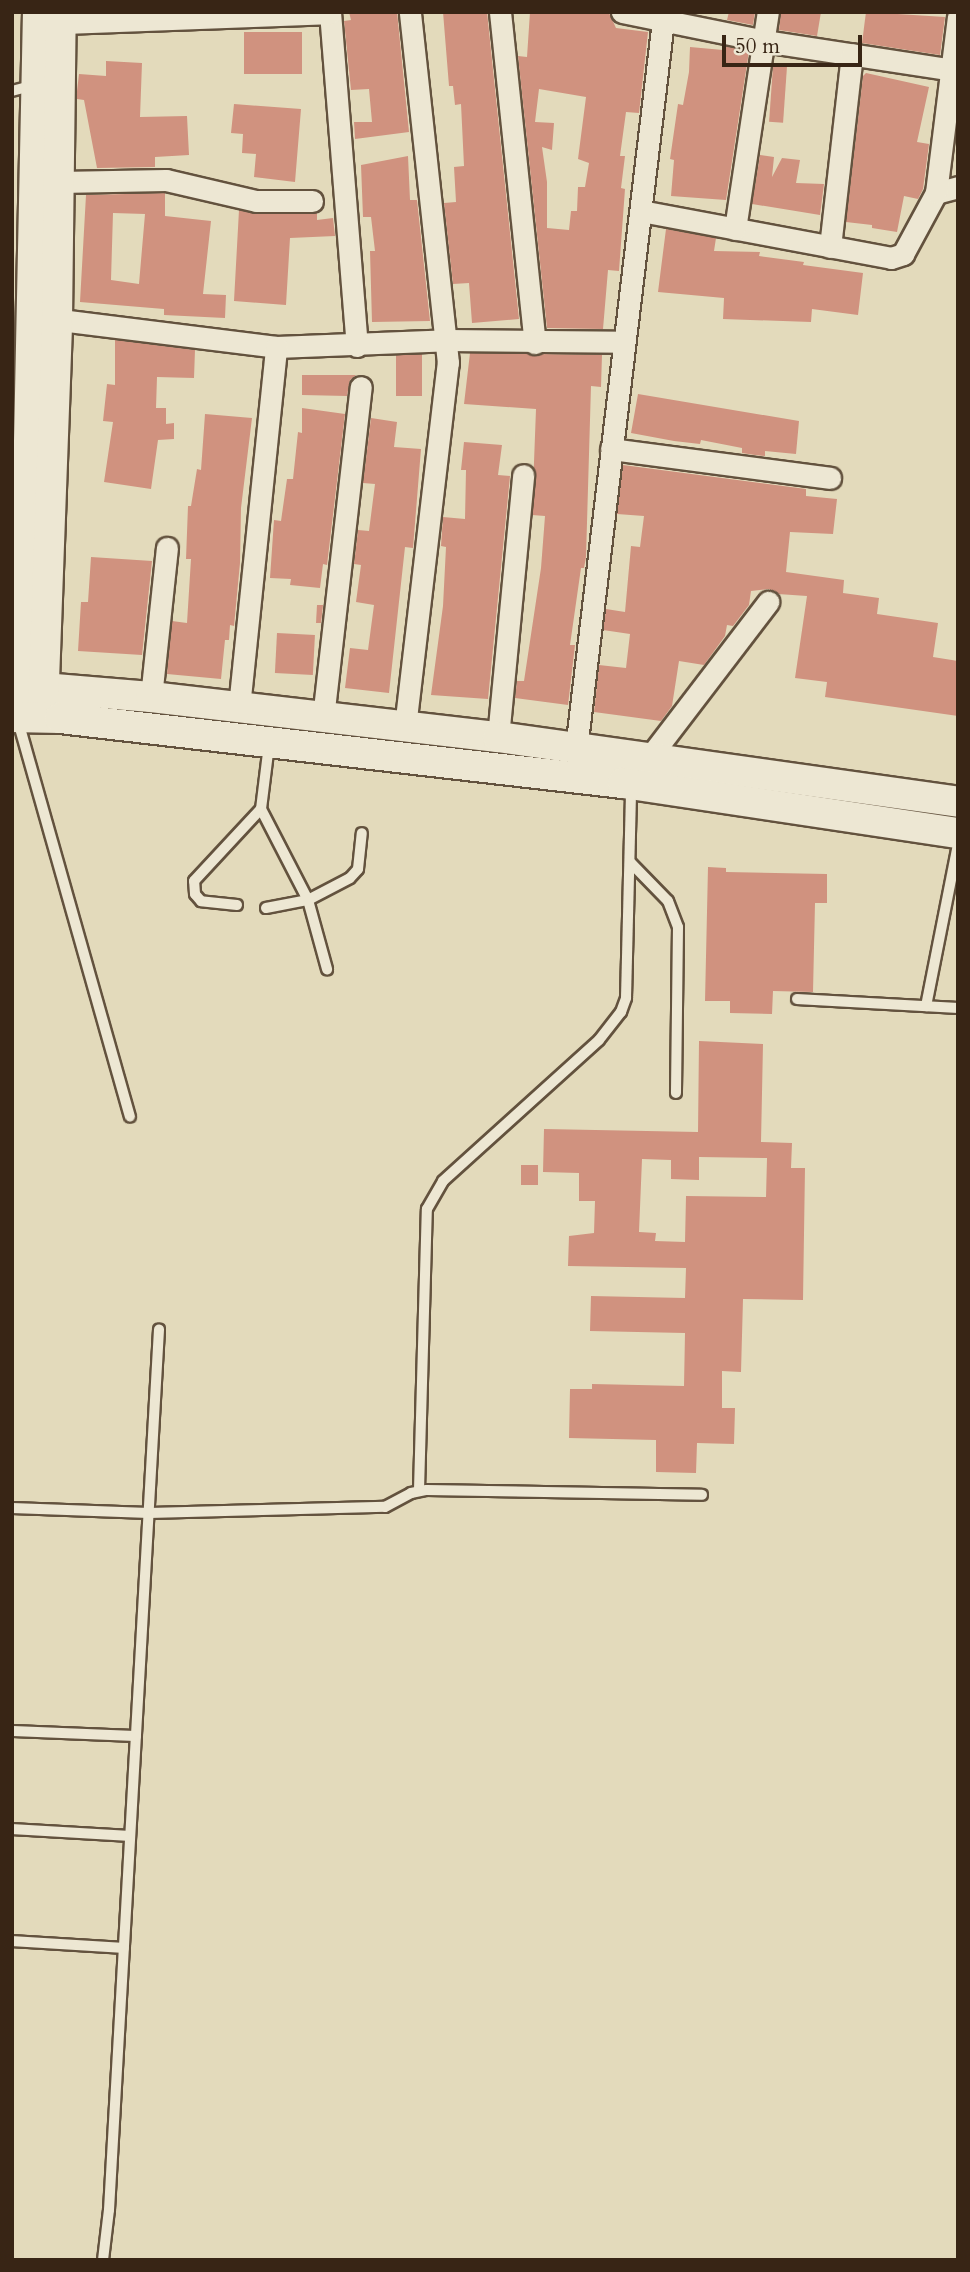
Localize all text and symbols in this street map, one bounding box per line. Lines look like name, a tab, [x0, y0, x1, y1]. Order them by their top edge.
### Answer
scale bar	[725, 21, 865, 65]
text: 50 m	[735, 32, 780, 61]

